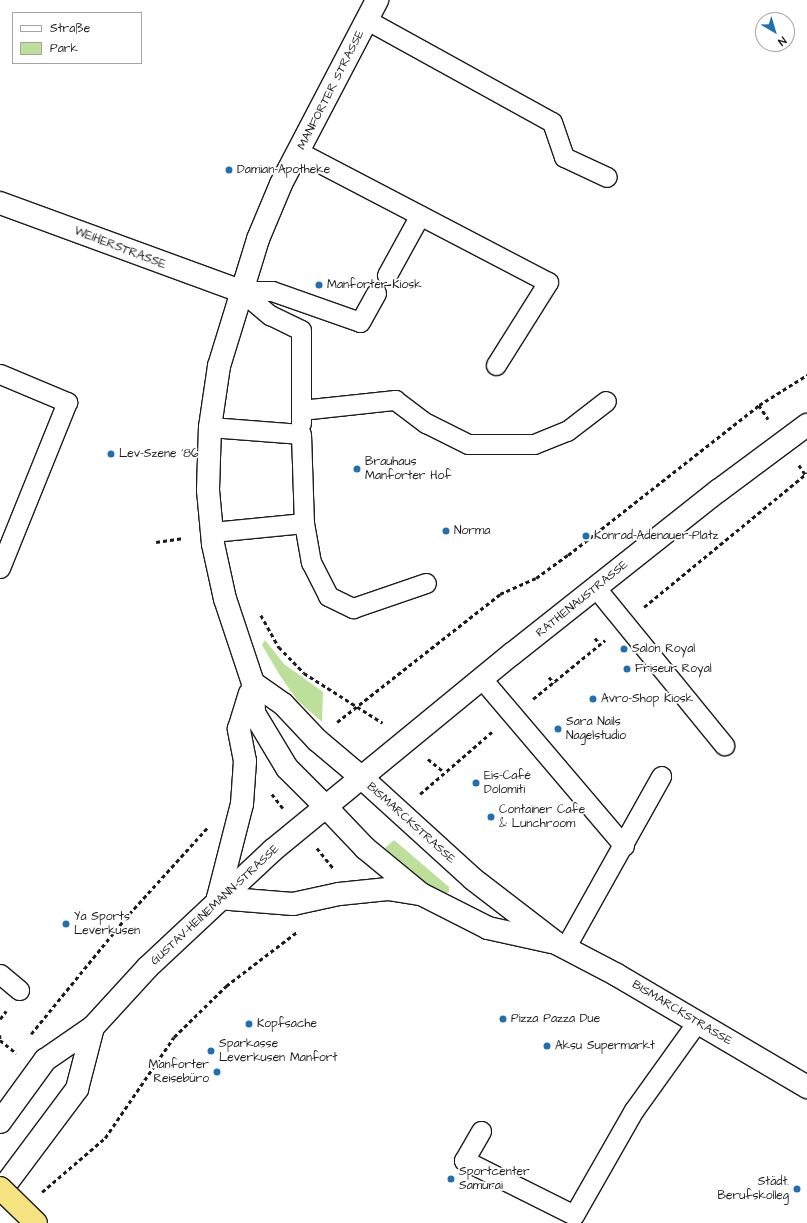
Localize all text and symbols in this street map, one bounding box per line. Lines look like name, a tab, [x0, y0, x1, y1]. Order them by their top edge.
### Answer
legend	[12, 12, 142, 64]
north arrow	[755, 12, 795, 52]
text: Straße	[50, 20, 90, 37]
street label: MANFORTER STRASSE	[295, 28, 367, 152]
text: N	[775, 33, 789, 49]
text: Park	[50, 40, 78, 57]
place label: Damian-Apotheke	[237, 163, 330, 177]
marker: Damian-Apotheke	[224, 165, 234, 175]
street label: WEIHERSTRASSE	[72, 224, 168, 272]
place label: Manforter Kiosk	[327, 278, 422, 292]
marker: Manforter Kiosk	[314, 280, 324, 290]
place label: Lev-Szene '86	[119, 447, 198, 461]
marker: Lev-Szene '86	[106, 449, 116, 459]
place label: Brauhaus Manforter Hof	[365, 455, 451, 483]
marker: Brauhaus Manforter Hof	[352, 464, 362, 474]
place label: Norma	[454, 524, 490, 538]
marker: Norma	[441, 526, 451, 536]
place label: Konrad-Adenauer-Platz	[594, 529, 718, 543]
marker: Konrad-Adenauer-Platz	[581, 531, 591, 541]
street label: RATHENAUSTRASSE	[533, 558, 631, 640]
place label: Salon Royal	[632, 642, 695, 656]
marker: Salon Royal	[619, 644, 629, 654]
place label: Friseur Royal	[635, 662, 712, 676]
marker: Friseur Royal	[622, 664, 632, 674]
place label: Avro-Shop Kiosk	[601, 692, 693, 706]
marker: Avro-Shop Kiosk	[588, 694, 598, 704]
place label: Sara Nails Nagelstudio	[566, 715, 626, 743]
marker: Sara Nails Nagelstudio	[553, 724, 563, 734]
place label: Eis-Café Dolomiti	[484, 769, 531, 797]
marker: Eis-Café Dolomiti	[471, 778, 481, 788]
street label: BISMARCKSTRASSE	[364, 780, 458, 866]
place label: Container Cafe & Lunchroom	[499, 803, 585, 831]
marker: Container Cafe & Lunchroom	[486, 812, 496, 822]
street label: GUSTAV-HEINEMANN-STRASSE	[148, 842, 282, 968]
place label: Ya Sports Leverkusen	[74, 910, 140, 938]
marker: Ya Sports Leverkusen	[61, 919, 71, 929]
street label: BISMARCKSTRASSE	[629, 977, 735, 1049]
place label: Pizza Pazza Due	[511, 1012, 600, 1026]
marker: Pizza Pazza Due	[498, 1014, 508, 1024]
place label: Kopfsache	[257, 1017, 317, 1031]
marker: Kopfsache	[244, 1019, 254, 1029]
place label: Sparkasse Leverkusen Manfort	[219, 1037, 337, 1065]
place label: Aksu Supermarkt	[555, 1039, 655, 1053]
marker: Aksu Supermarkt	[542, 1041, 552, 1051]
marker: Sparkasse Leverkusen Manfort	[206, 1046, 216, 1056]
place label: Manforter Reisebüro	[149, 1058, 209, 1086]
marker: Manforter Reisebüro	[212, 1067, 222, 1077]
place label: Sportcenter Samurai	[459, 1165, 530, 1193]
marker: Sportcenter Samurai	[446, 1174, 456, 1184]
place label: Städt. Berufskolleg	[718, 1175, 789, 1203]
marker: Städt. Berufskolleg	[792, 1184, 802, 1194]

